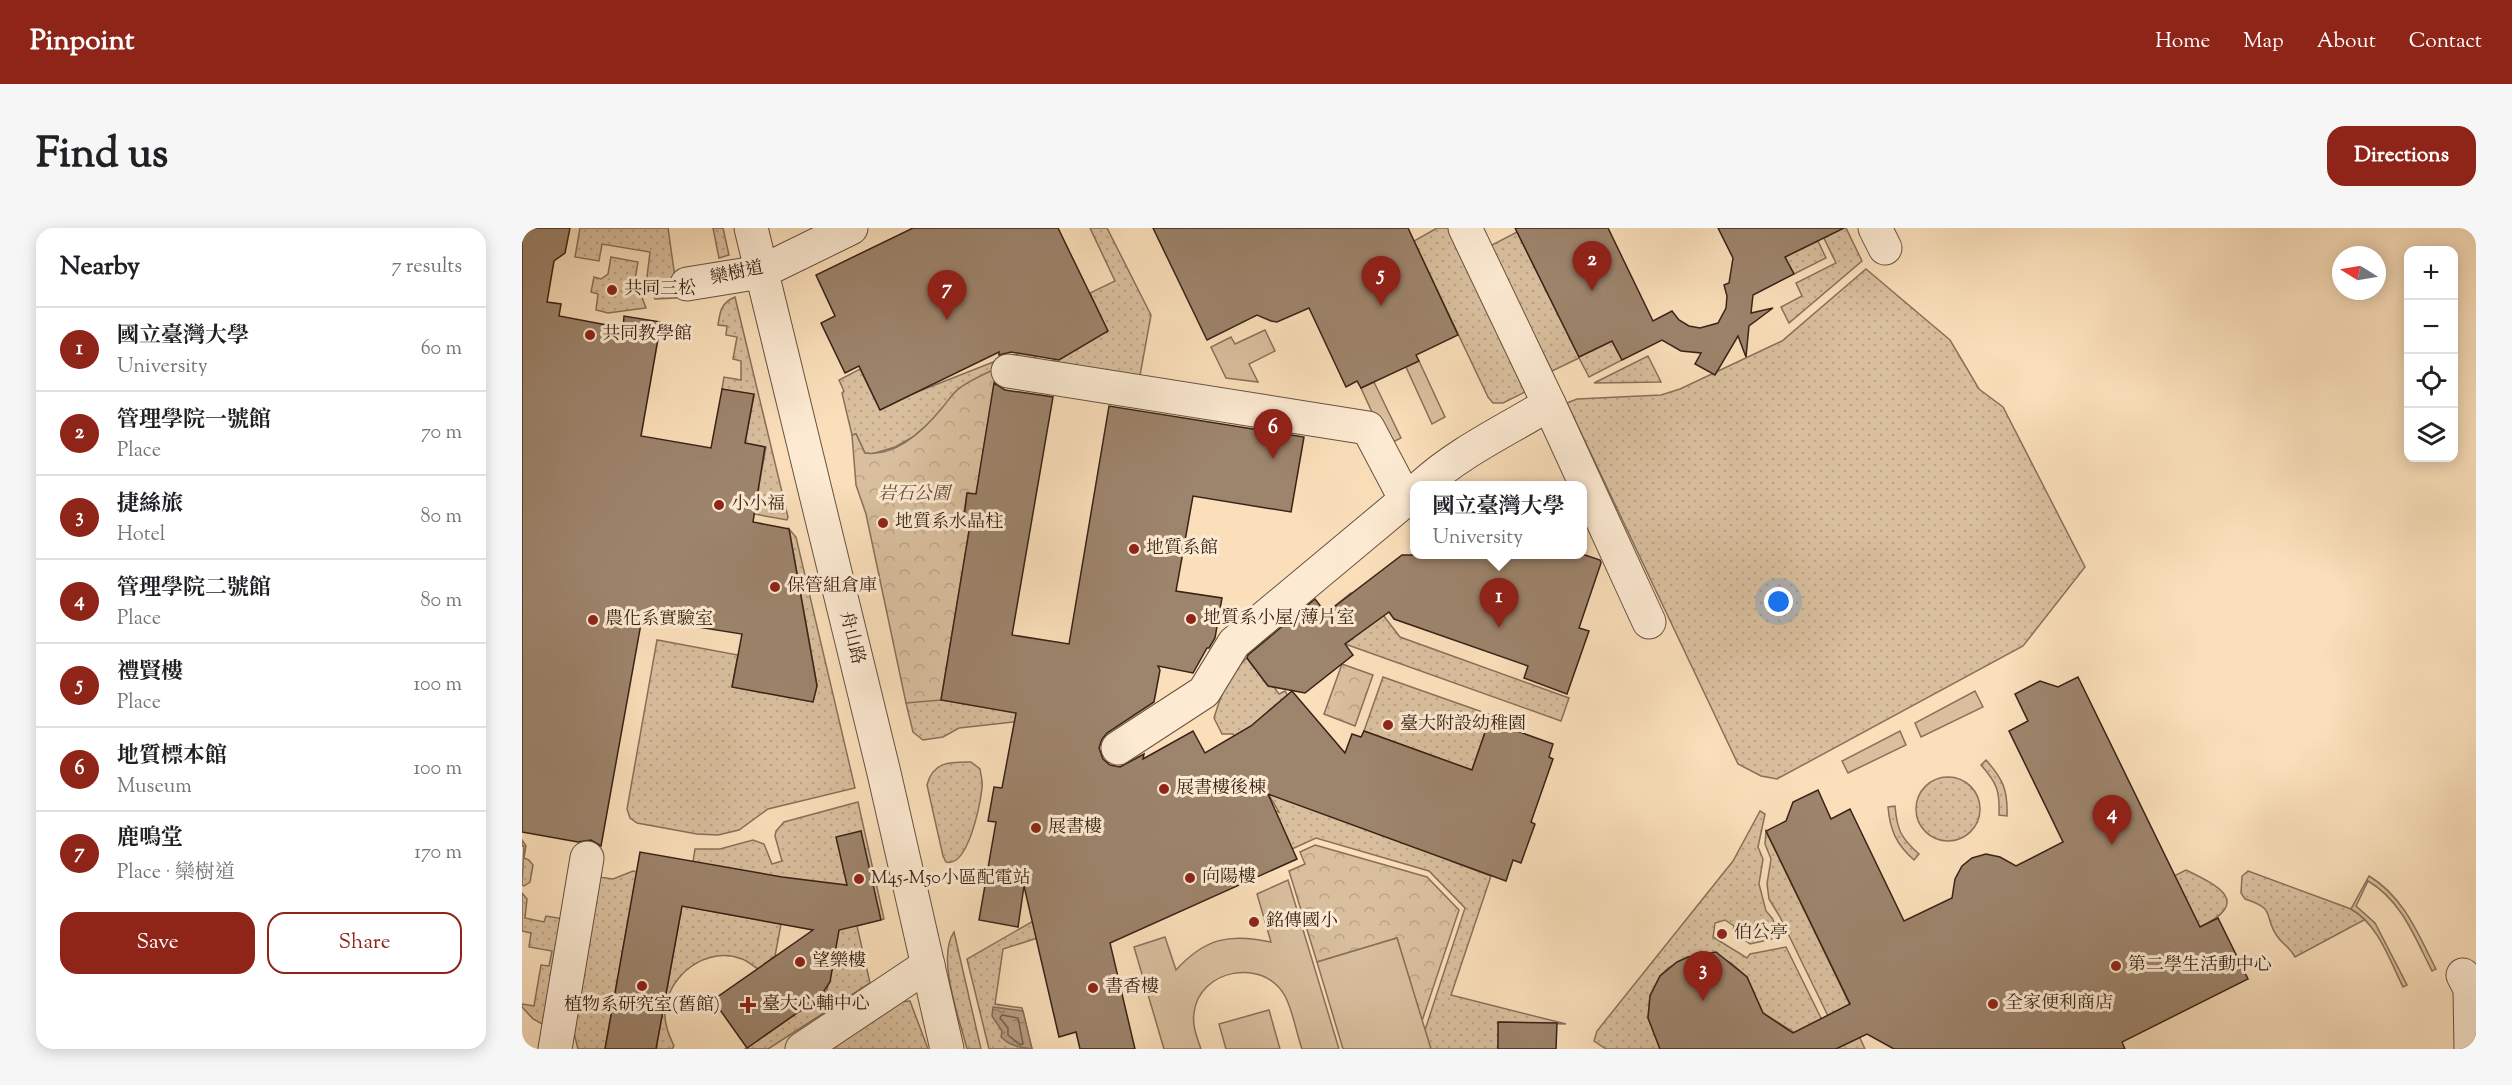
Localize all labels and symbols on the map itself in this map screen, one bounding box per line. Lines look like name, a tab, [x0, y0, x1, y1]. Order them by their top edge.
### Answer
pin: 2	[1572, 242, 1612, 291]
north arrow	[2332, 246, 2386, 300]
street label: 欒樹道	[708, 256, 766, 292]
pin: 5	[1362, 256, 1400, 306]
pin: 7	[928, 270, 966, 320]
place label: 共同三松	[624, 277, 696, 303]
marker: 共同三松	[605, 283, 619, 297]
place label: 共同教學館	[602, 322, 692, 348]
marker: 共同教學館	[583, 328, 597, 342]
pin: 6	[1254, 410, 1293, 459]
park label: 岩石公園	[878, 482, 953, 508]
place label: 小小福	[731, 492, 785, 518]
marker: 小小福	[712, 498, 726, 512]
place label: 地質系水晶柱	[895, 510, 1003, 536]
marker: 地質系水晶柱	[876, 516, 890, 530]
place label: 地質系館	[1146, 536, 1218, 562]
marker: 地質系館	[1127, 542, 1141, 556]
place label: 保管組倉庫	[787, 574, 877, 600]
pin: 1	[1480, 578, 1518, 628]
marker: 保管組倉庫	[768, 580, 782, 594]
your location	[1764, 587, 1793, 616]
place label: 地質系小屋/薄片室	[1203, 606, 1355, 632]
place label: 農化系實驗室	[605, 607, 713, 633]
street label: 舟山路	[832, 609, 870, 667]
marker: 地質系小屋/薄片室	[1184, 612, 1198, 626]
marker: 農化系實驗室	[586, 613, 600, 627]
place label: 臺大附設幼稚園	[1400, 712, 1526, 738]
marker: 臺大附設幼稚園	[1381, 718, 1395, 732]
place label: 展書樓後棟	[1176, 776, 1266, 802]
marker: 展書樓後棟	[1157, 782, 1171, 796]
pin: 4	[2092, 796, 2132, 845]
place label: 展書樓	[1048, 815, 1102, 841]
marker: 展書樓	[1029, 821, 1043, 835]
place label: 向陽樓	[1202, 865, 1256, 891]
place label: M45-M50小區配電站	[871, 866, 1031, 892]
marker: 向陽樓	[1183, 871, 1197, 885]
marker: M45-M50小區配電站	[852, 872, 866, 886]
place label: 銘傳國小	[1266, 909, 1338, 935]
marker: 銘傳國小	[1247, 915, 1261, 929]
place label: 伯公亭	[1734, 921, 1788, 947]
marker: 伯公亭	[1715, 927, 1729, 941]
place label: 望樂樓	[812, 949, 866, 975]
pin: 3	[1684, 952, 1722, 1001]
place label: 第二學生活動中心	[2128, 953, 2272, 979]
marker: 望樂樓	[793, 955, 807, 969]
marker: 第二學生活動中心	[2109, 959, 2123, 973]
place label: 書香樓	[1105, 975, 1159, 1001]
marker: 植物系研究室(舊館)	[635, 979, 649, 993]
marker: 書香樓	[1086, 981, 1100, 995]
place label: 全家便利商店	[2005, 991, 2113, 1017]
place label: 臺大心輔中心	[762, 992, 870, 1018]
place label: 植物系研究室(舊館)	[564, 993, 720, 1019]
marker: 臺大心輔中心	[739, 996, 757, 1014]
marker: 全家便利商店	[1986, 997, 2000, 1011]

